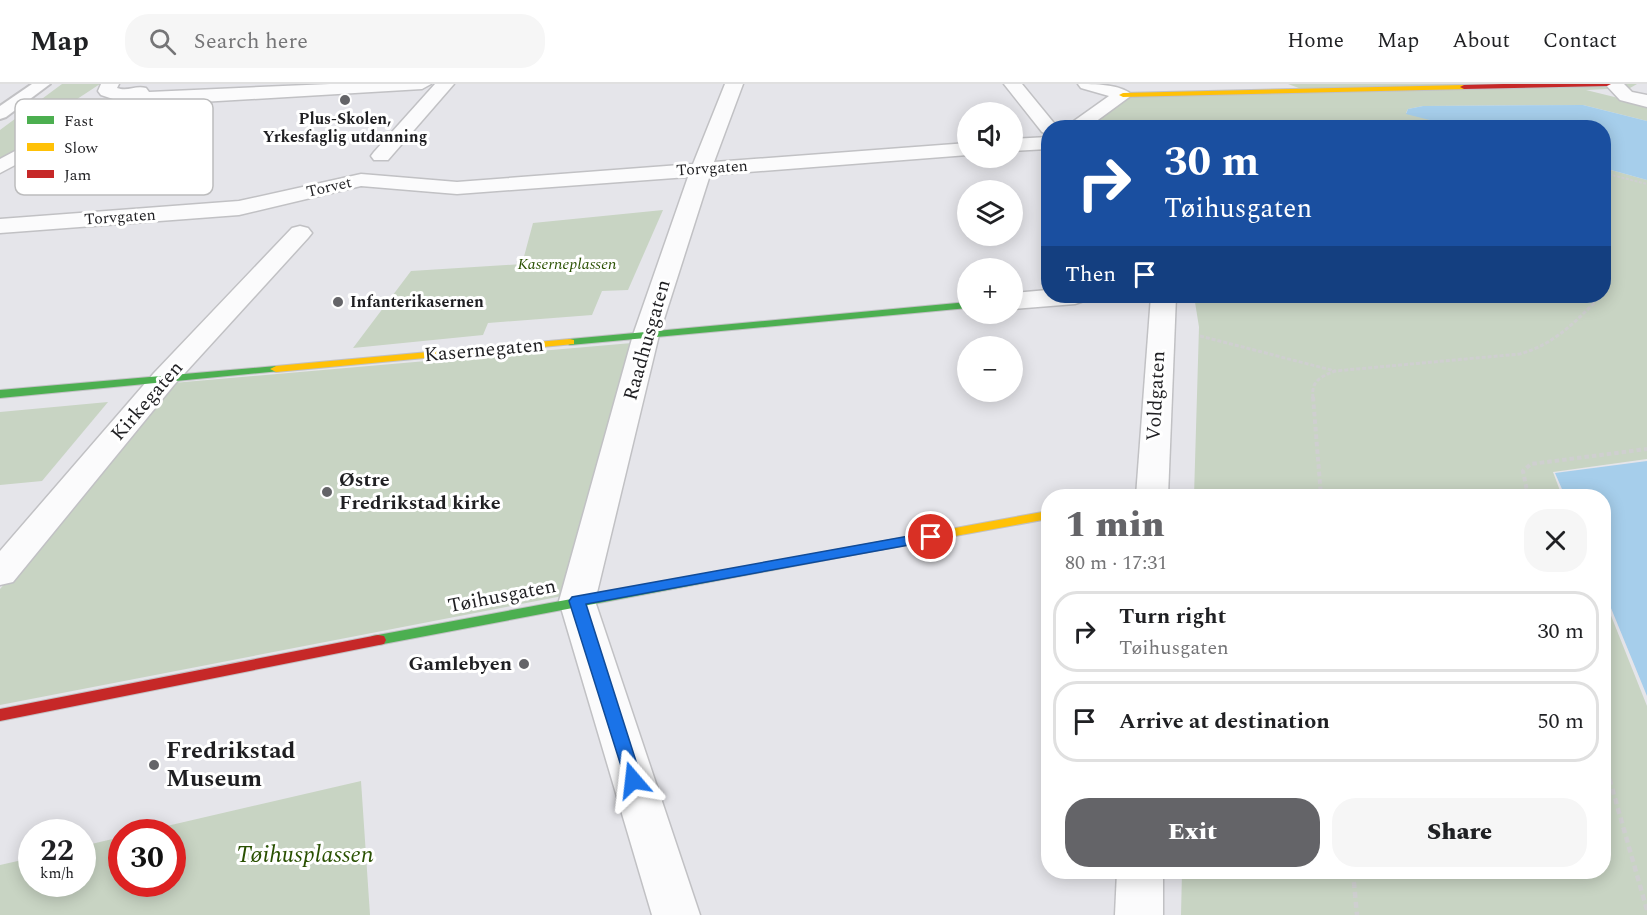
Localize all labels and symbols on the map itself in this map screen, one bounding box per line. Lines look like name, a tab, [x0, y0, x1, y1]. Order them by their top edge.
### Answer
marker: Plus-Skolen, Yrkesfaglig utdanning	[338, 93, 352, 107]
legend	[15, 99, 213, 195]
place label: Plus-Skolen, Yrkesfaglig utdanning	[263, 107, 427, 149]
text: Fast	[64, 109, 94, 133]
text: Slow	[64, 136, 99, 160]
street label: Torvgaten	[675, 154, 749, 182]
text: Jam	[64, 163, 92, 187]
street label: Torvet	[304, 170, 354, 204]
street label: Torvgaten	[83, 203, 157, 231]
park label: Kaserneplassen	[517, 252, 617, 276]
street label: Raadhusgaten	[615, 276, 679, 404]
place label: Infanterikasernen	[350, 290, 484, 314]
marker: Infanterikasernen	[331, 295, 345, 309]
street label: Kasernegaten	[423, 330, 545, 370]
street label: Voldgaten	[1139, 350, 1173, 442]
street label: Kirkegaten	[104, 354, 190, 448]
place label: Østre Fredrikstad kirke	[339, 465, 501, 518]
marker: Østre Fredrikstad kirke	[320, 485, 334, 499]
pin	[905, 511, 956, 562]
street label: Tøihusgaten	[445, 571, 559, 621]
place label: Gamlebyen	[408, 649, 512, 679]
marker: Gamlebyen	[517, 657, 531, 671]
place label: Fredrikstad Museum	[166, 733, 296, 797]
position arrow	[601, 748, 665, 812]
marker: Fredrikstad Museum	[147, 758, 161, 772]
speed limit sign: 30	[108, 819, 186, 897]
park label: Tøihusplassen	[236, 837, 374, 873]

